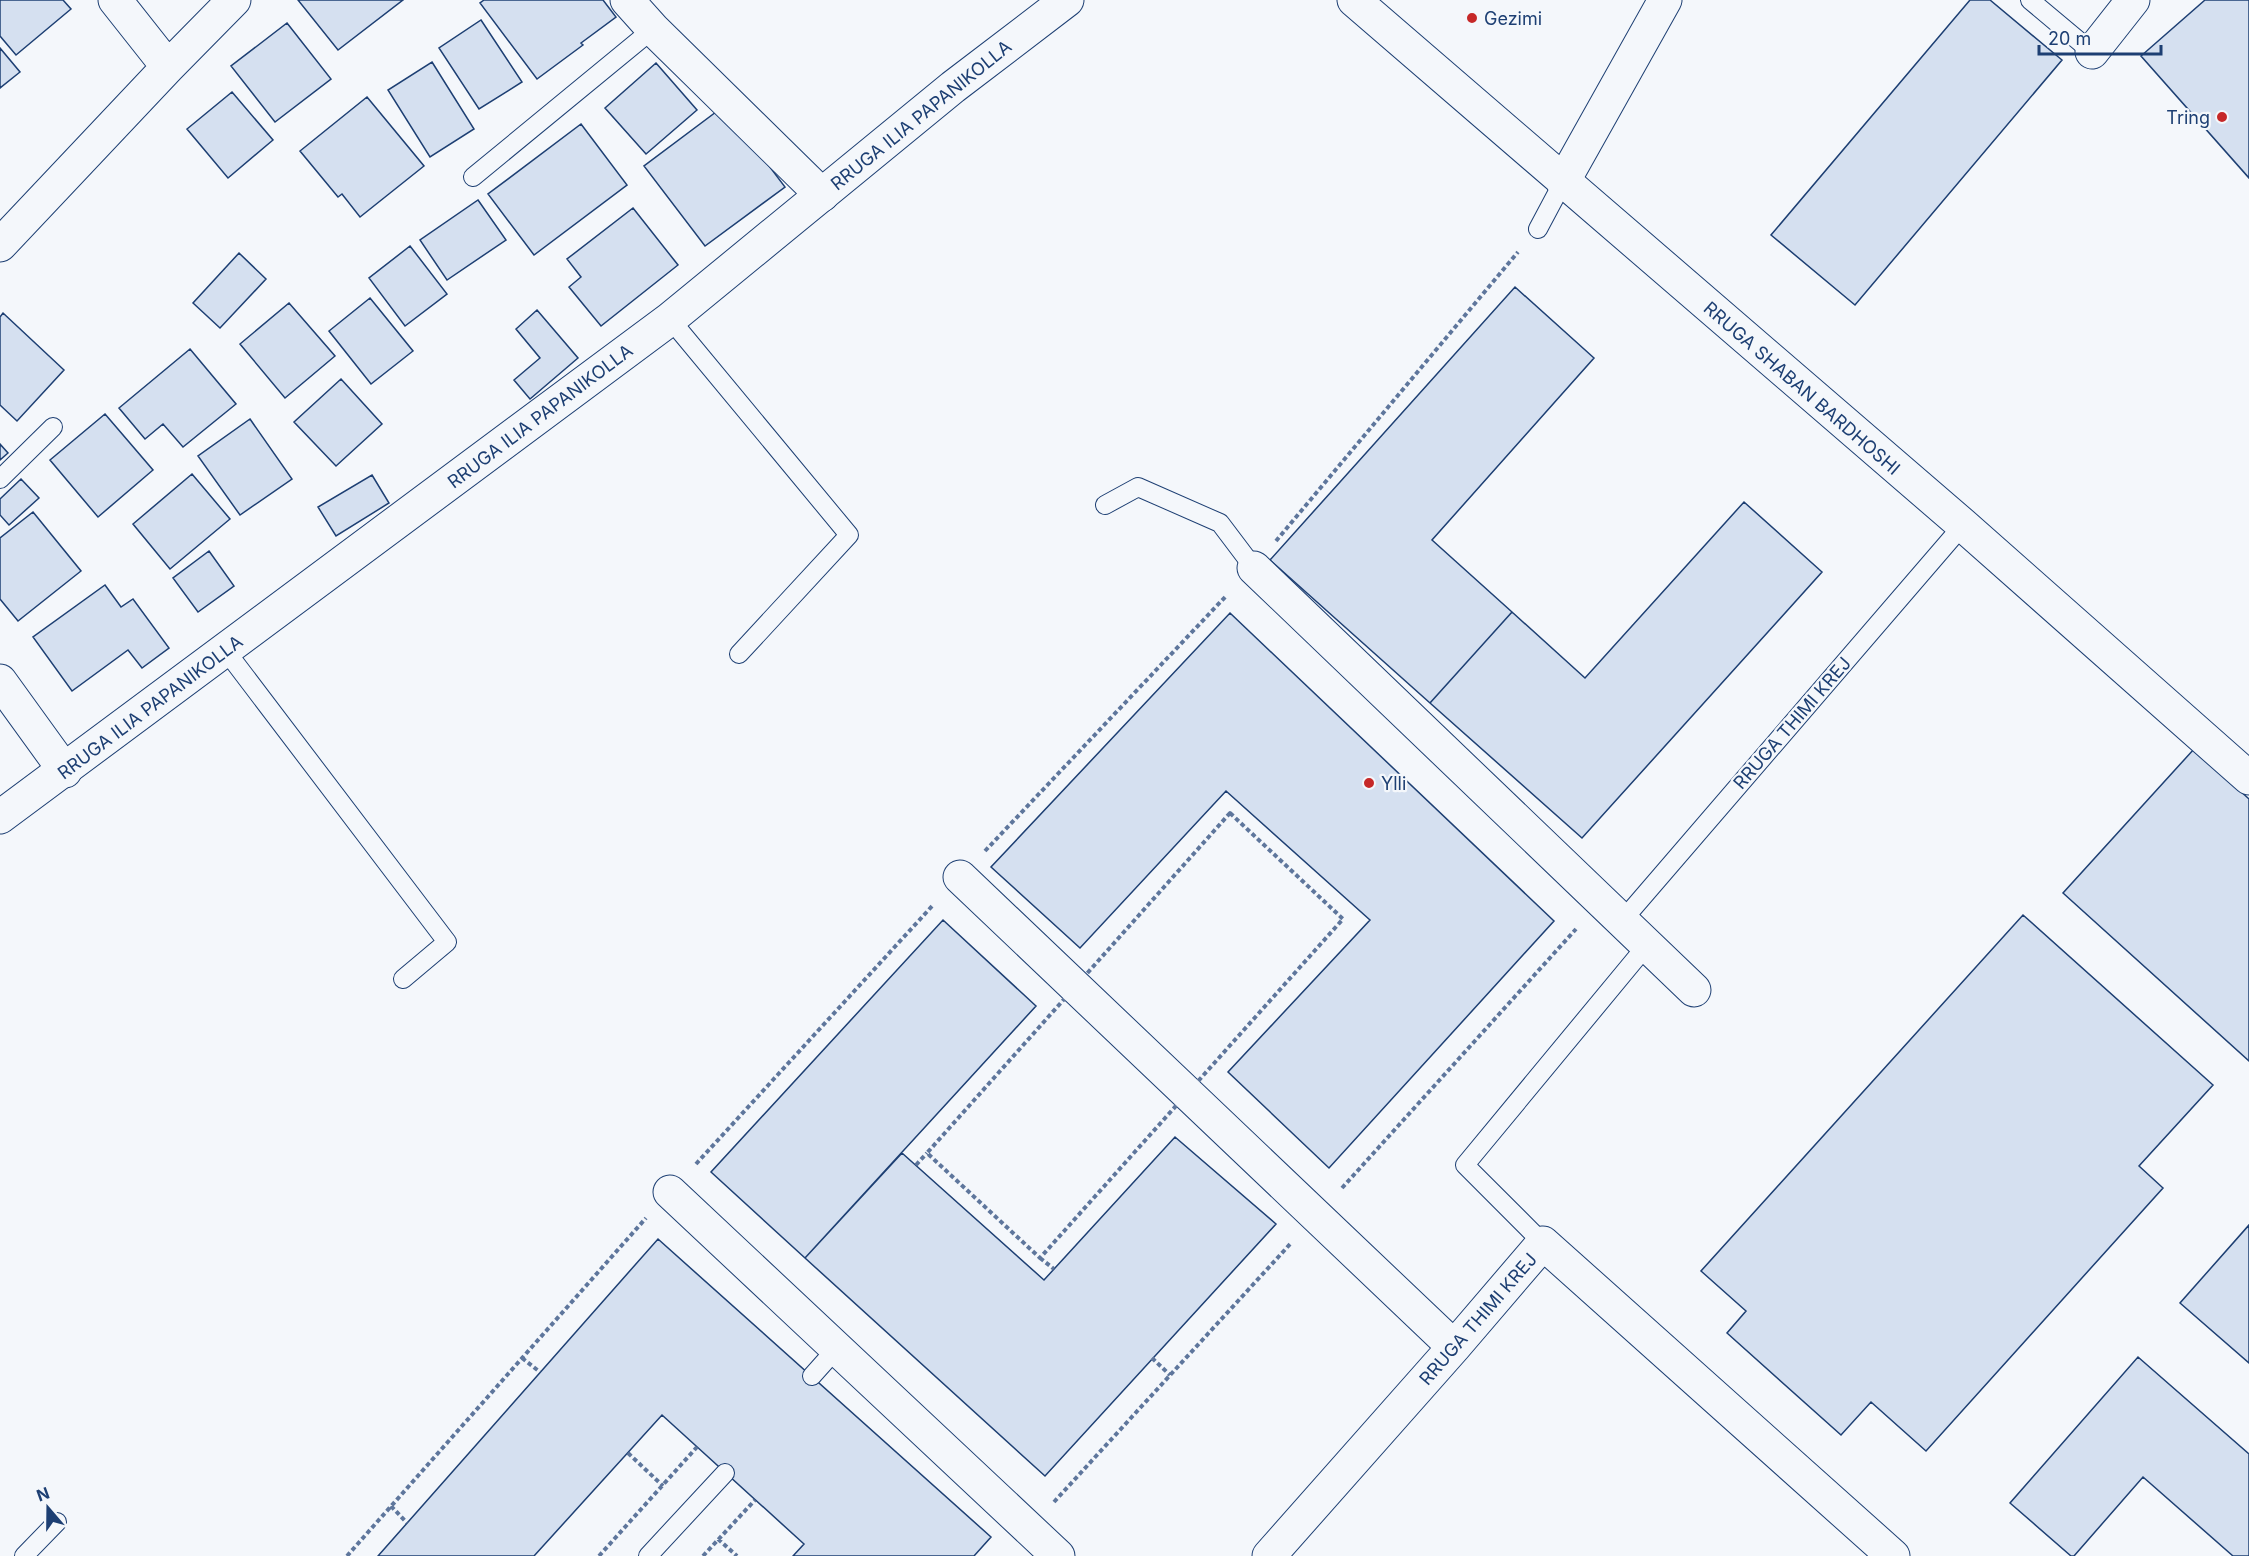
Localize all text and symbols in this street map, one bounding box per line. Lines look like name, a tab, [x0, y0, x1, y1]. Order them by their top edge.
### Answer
place label: Gezimi	[1484, 8, 1542, 29]
marker: Gezimi	[1465, 11, 1479, 25]
scale bar	[2039, 18, 2160, 56]
text: 20 m	[2048, 28, 2091, 49]
street label: RRUGA ILIA PAPANIKOLLA	[827, 36, 1015, 194]
place label: Tring	[2166, 107, 2210, 128]
marker: Tring	[2215, 110, 2229, 124]
street label: RRUGA SHABAN BARDHOSHI	[1700, 297, 1904, 479]
street label: RRUGA ILIA PAPANIKOLLA	[443, 340, 637, 492]
street label: RRUGA ILIA PAPANIKOLLA	[53, 631, 247, 783]
street label: RRUGA THIMI KREJ	[1729, 653, 1855, 793]
place label: Ylli	[1381, 773, 1406, 794]
marker: Ylli	[1362, 776, 1376, 790]
street label: RRUGA THIMI KREJ	[1415, 1249, 1541, 1389]
north arrow	[18, 1478, 78, 1538]
text: N	[34, 1482, 52, 1505]

